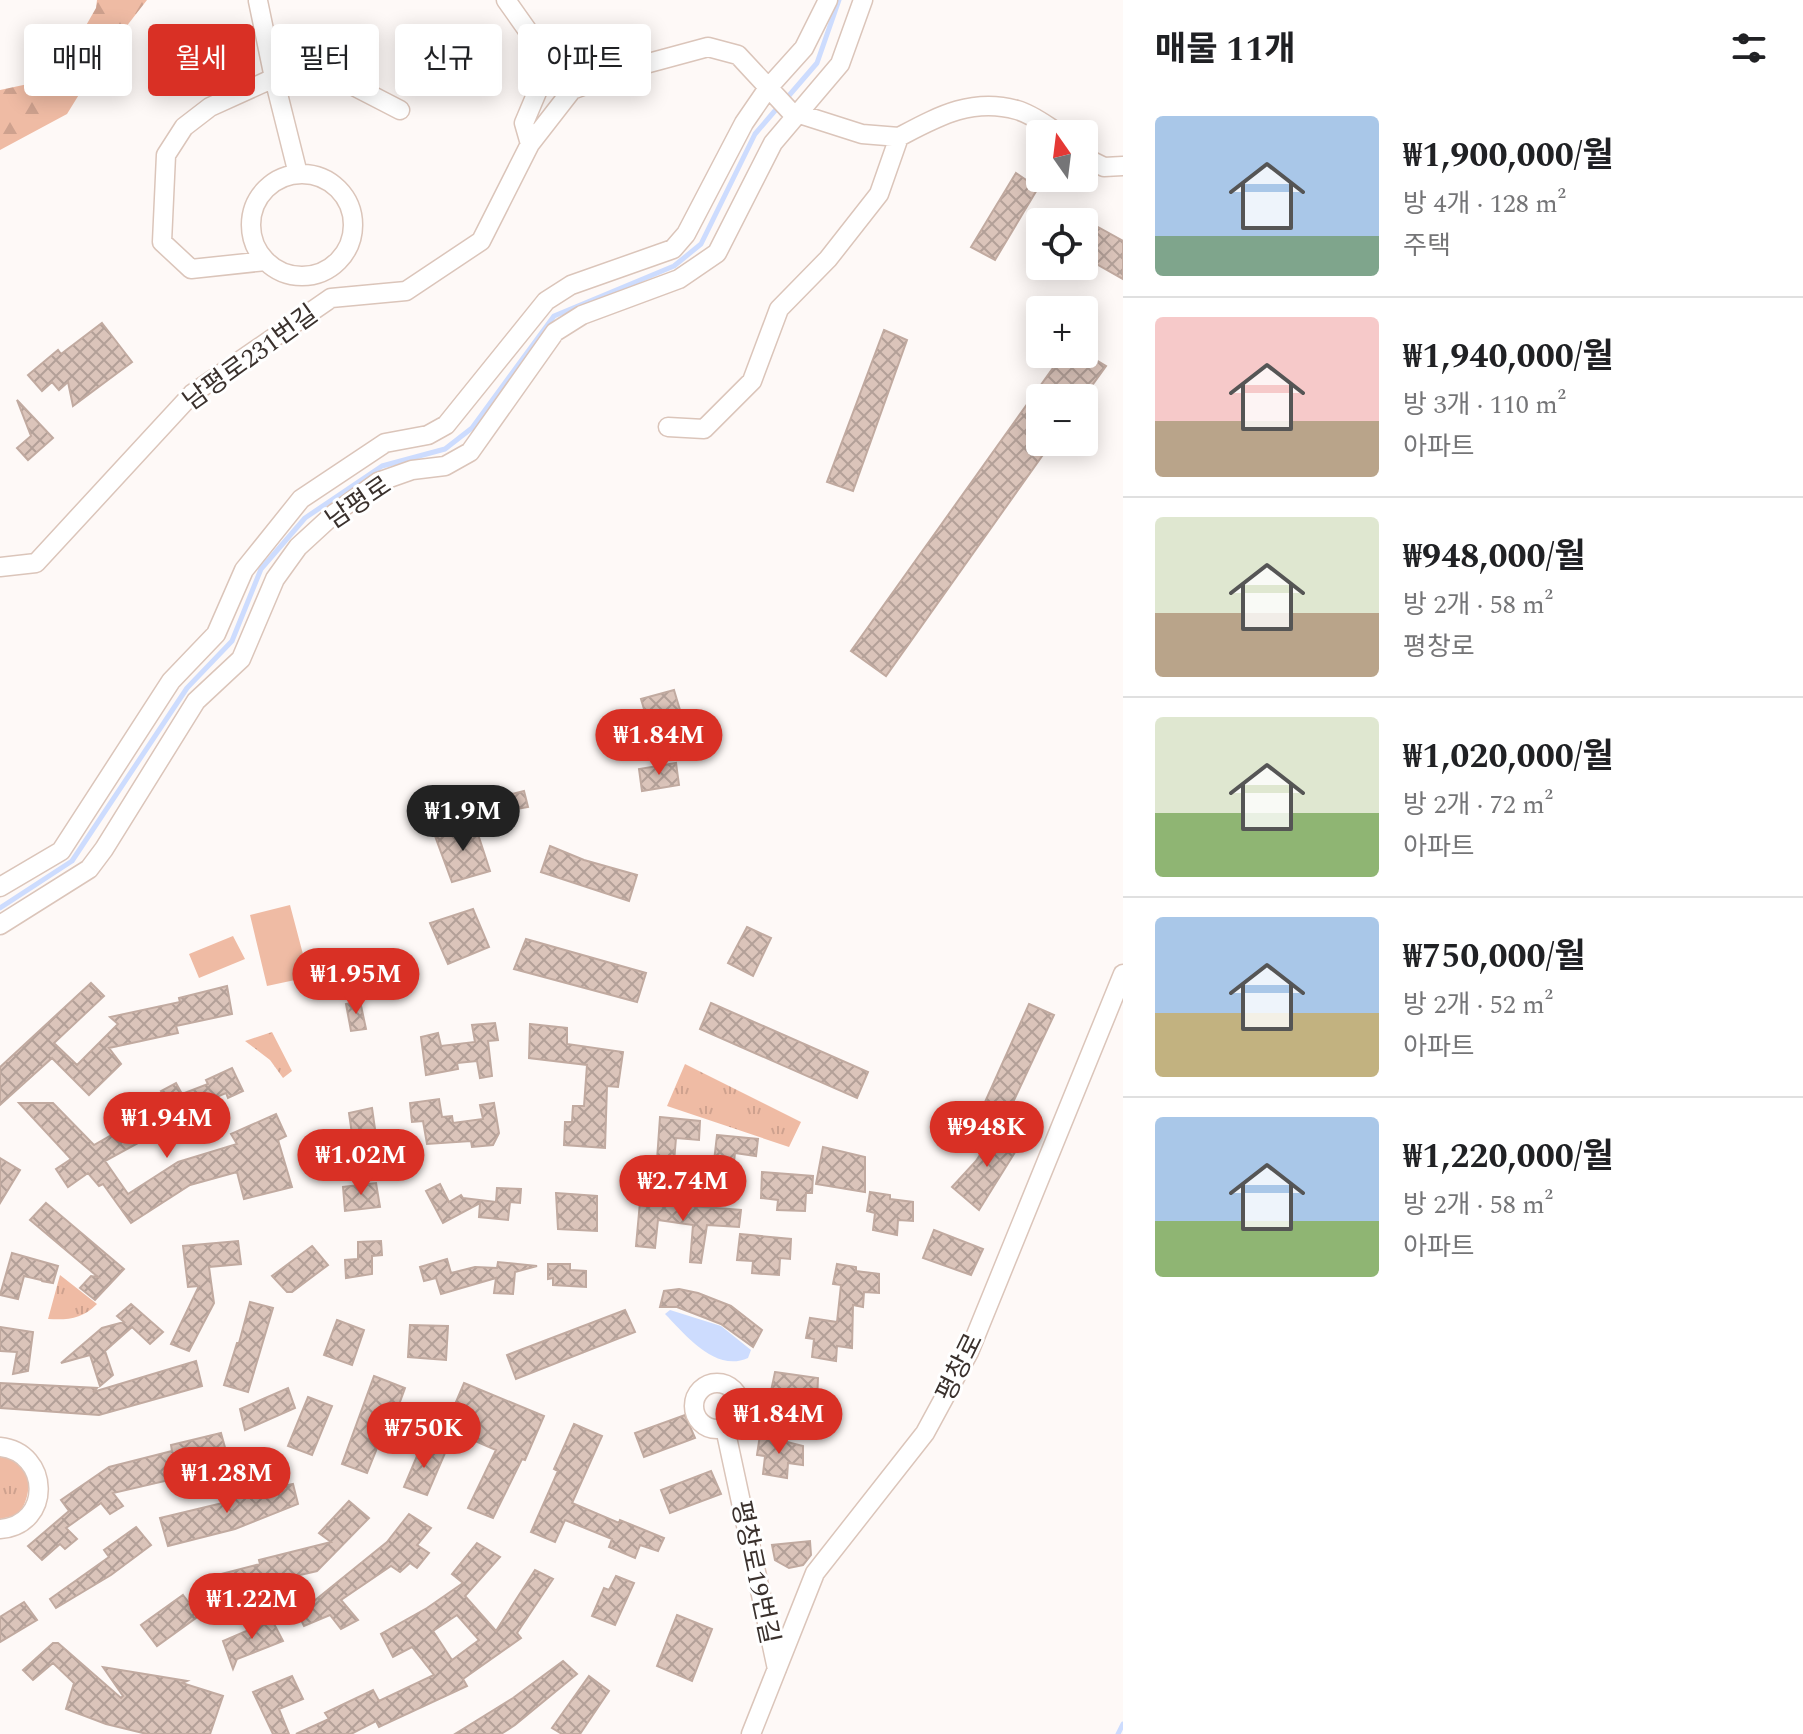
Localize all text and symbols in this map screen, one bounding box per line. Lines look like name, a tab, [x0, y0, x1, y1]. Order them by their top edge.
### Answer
chip: 매매	[24, 24, 132, 96]
chip: 월세	[148, 24, 255, 96]
chip: 필터	[271, 24, 379, 96]
chip: 신규	[395, 24, 502, 96]
chip: 아파트	[518, 24, 651, 96]
text: 매물 11개	[1155, 24, 1296, 76]
icon: filters	[1727, 26, 1771, 70]
north arrow	[1026, 120, 1098, 192]
map controls	[1026, 120, 1098, 456]
text: ₩1,900,000/월	[1403, 130, 1614, 182]
icon: home	[1219, 148, 1315, 244]
text: 방 4개 · 128 m²	[1403, 184, 1566, 224]
button: locate	[1026, 208, 1098, 280]
text: 주택	[1403, 226, 1451, 266]
street label: 남평로231번길	[175, 295, 327, 421]
button: +	[1026, 296, 1098, 368]
text: ₩1,940,000/월	[1403, 331, 1614, 383]
icon: home	[1219, 349, 1315, 445]
button: −	[1026, 384, 1098, 456]
text: 방 3개 · 110 m²	[1403, 385, 1566, 425]
text: 아파트	[1403, 427, 1475, 467]
street label: 남평로	[318, 466, 399, 539]
text: ₩948,000/월	[1403, 531, 1585, 583]
icon: home	[1219, 549, 1315, 645]
text: 방 2개 · 58 m²	[1403, 585, 1553, 625]
text: 평창로	[1403, 627, 1475, 667]
pin: ₩1.84M	[594, 709, 724, 777]
text: ₩1.84M	[613, 715, 705, 755]
text: ₩1,020,000/월	[1403, 731, 1614, 783]
icon: home	[1219, 749, 1315, 845]
pin: ₩1.9M	[407, 785, 519, 853]
text: 방 2개 · 72 m²	[1403, 785, 1553, 825]
text: ₩1.9M	[425, 791, 501, 831]
text: 아파트	[1403, 827, 1475, 867]
text: ₩750,000/월	[1403, 931, 1585, 983]
pin: ₩1.95M	[291, 948, 421, 1016]
icon: home	[1219, 949, 1315, 1045]
text: ₩1.95M	[310, 954, 402, 994]
text: 방 2개 · 52 m²	[1403, 985, 1553, 1025]
text: 아파트	[1403, 1027, 1475, 1067]
pin: ₩1.94M	[102, 1092, 232, 1160]
text: ₩1.94M	[121, 1098, 213, 1138]
pin: ₩948K	[931, 1101, 1043, 1169]
text: ₩948K	[948, 1107, 1026, 1147]
pin: ₩1.02M	[296, 1129, 426, 1197]
text: ₩1,220,000/월	[1403, 1131, 1614, 1183]
text: ₩1.02M	[315, 1135, 407, 1175]
icon: home	[1219, 1149, 1315, 1245]
pin: ₩2.74M	[618, 1155, 748, 1223]
text: ₩2.74M	[637, 1161, 729, 1201]
text: 방 2개 · 58 m²	[1403, 1185, 1553, 1225]
text: 아파트	[1403, 1227, 1475, 1267]
street label: 평창로	[926, 1326, 994, 1408]
pin: ₩1.84M	[714, 1388, 844, 1456]
text: ₩1.84M	[733, 1394, 825, 1434]
pin: ₩750K	[368, 1402, 480, 1470]
text: ₩750K	[385, 1408, 463, 1448]
pin: ₩1.28M	[162, 1447, 292, 1515]
text: ₩1.28M	[181, 1453, 273, 1493]
street label: 평창로19번길	[720, 1497, 790, 1648]
pin: ₩1.22M	[187, 1573, 317, 1641]
text: ₩1.22M	[206, 1579, 298, 1619]

